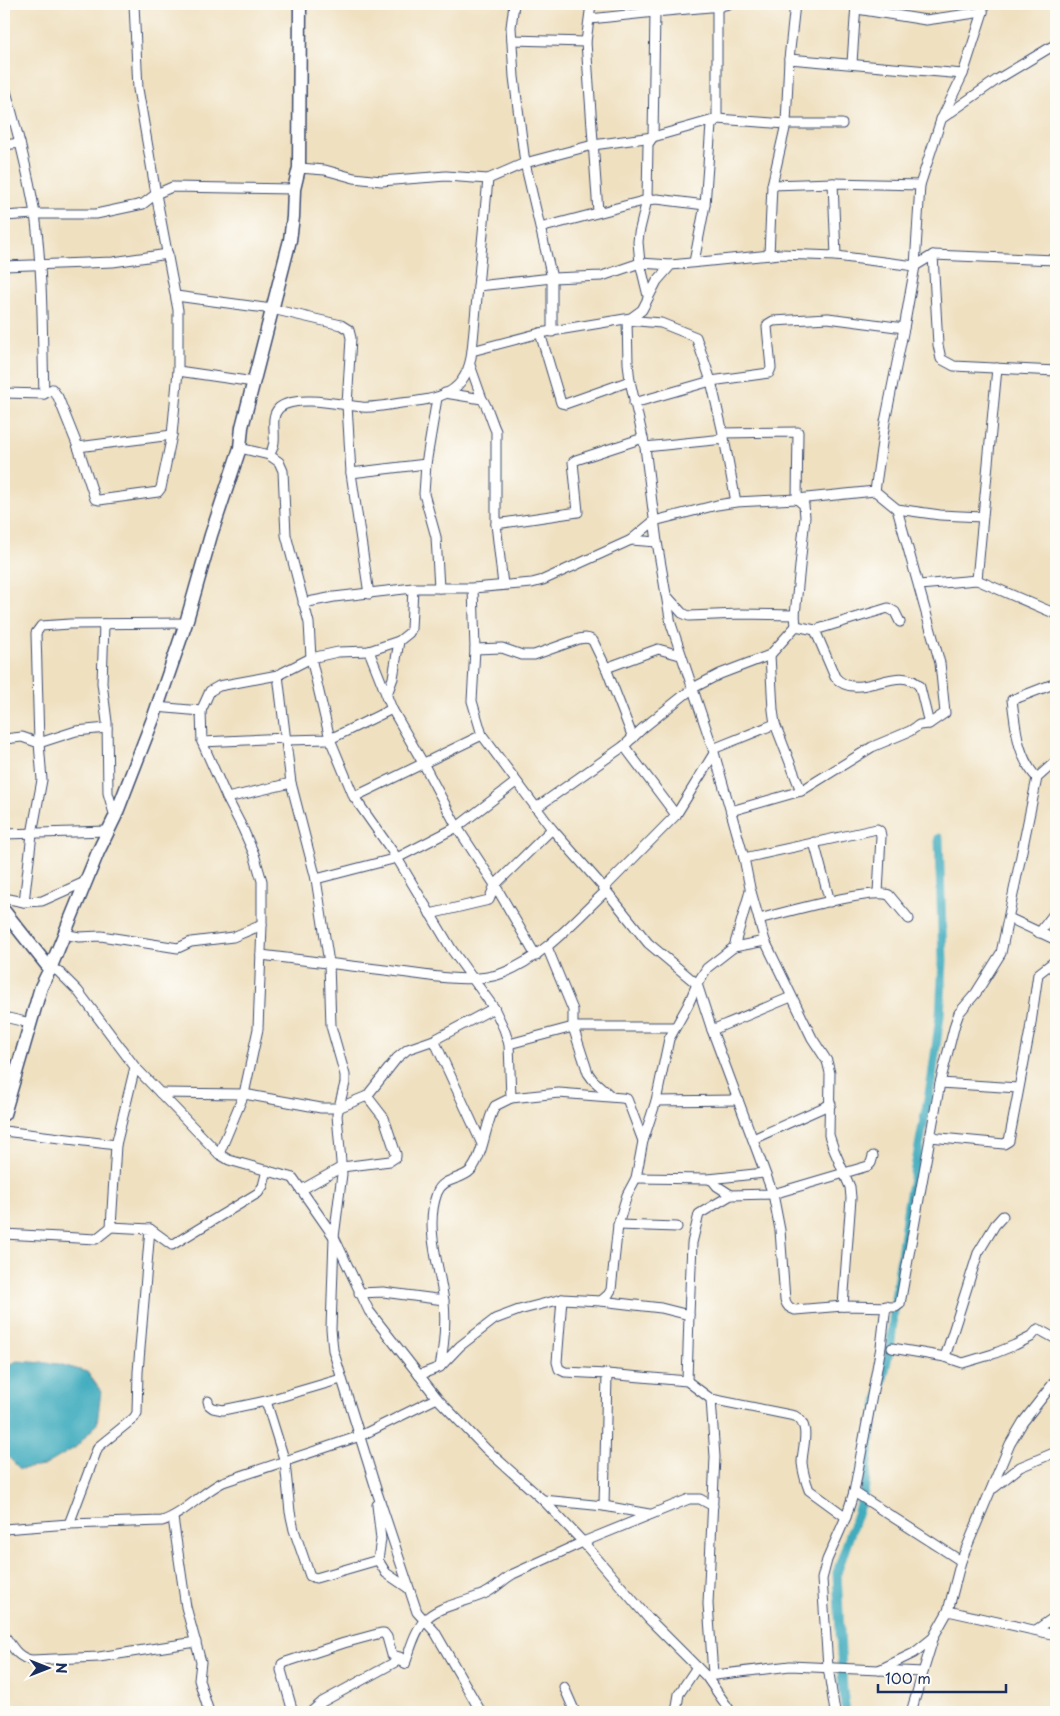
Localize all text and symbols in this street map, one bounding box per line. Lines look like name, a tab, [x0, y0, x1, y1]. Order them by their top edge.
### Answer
north arrow	[22, 1644, 72, 1694]
scale bar	[878, 1661, 1005, 1693]
text: N	[51, 1662, 72, 1674]
text: 100 m	[885, 1666, 931, 1689]

